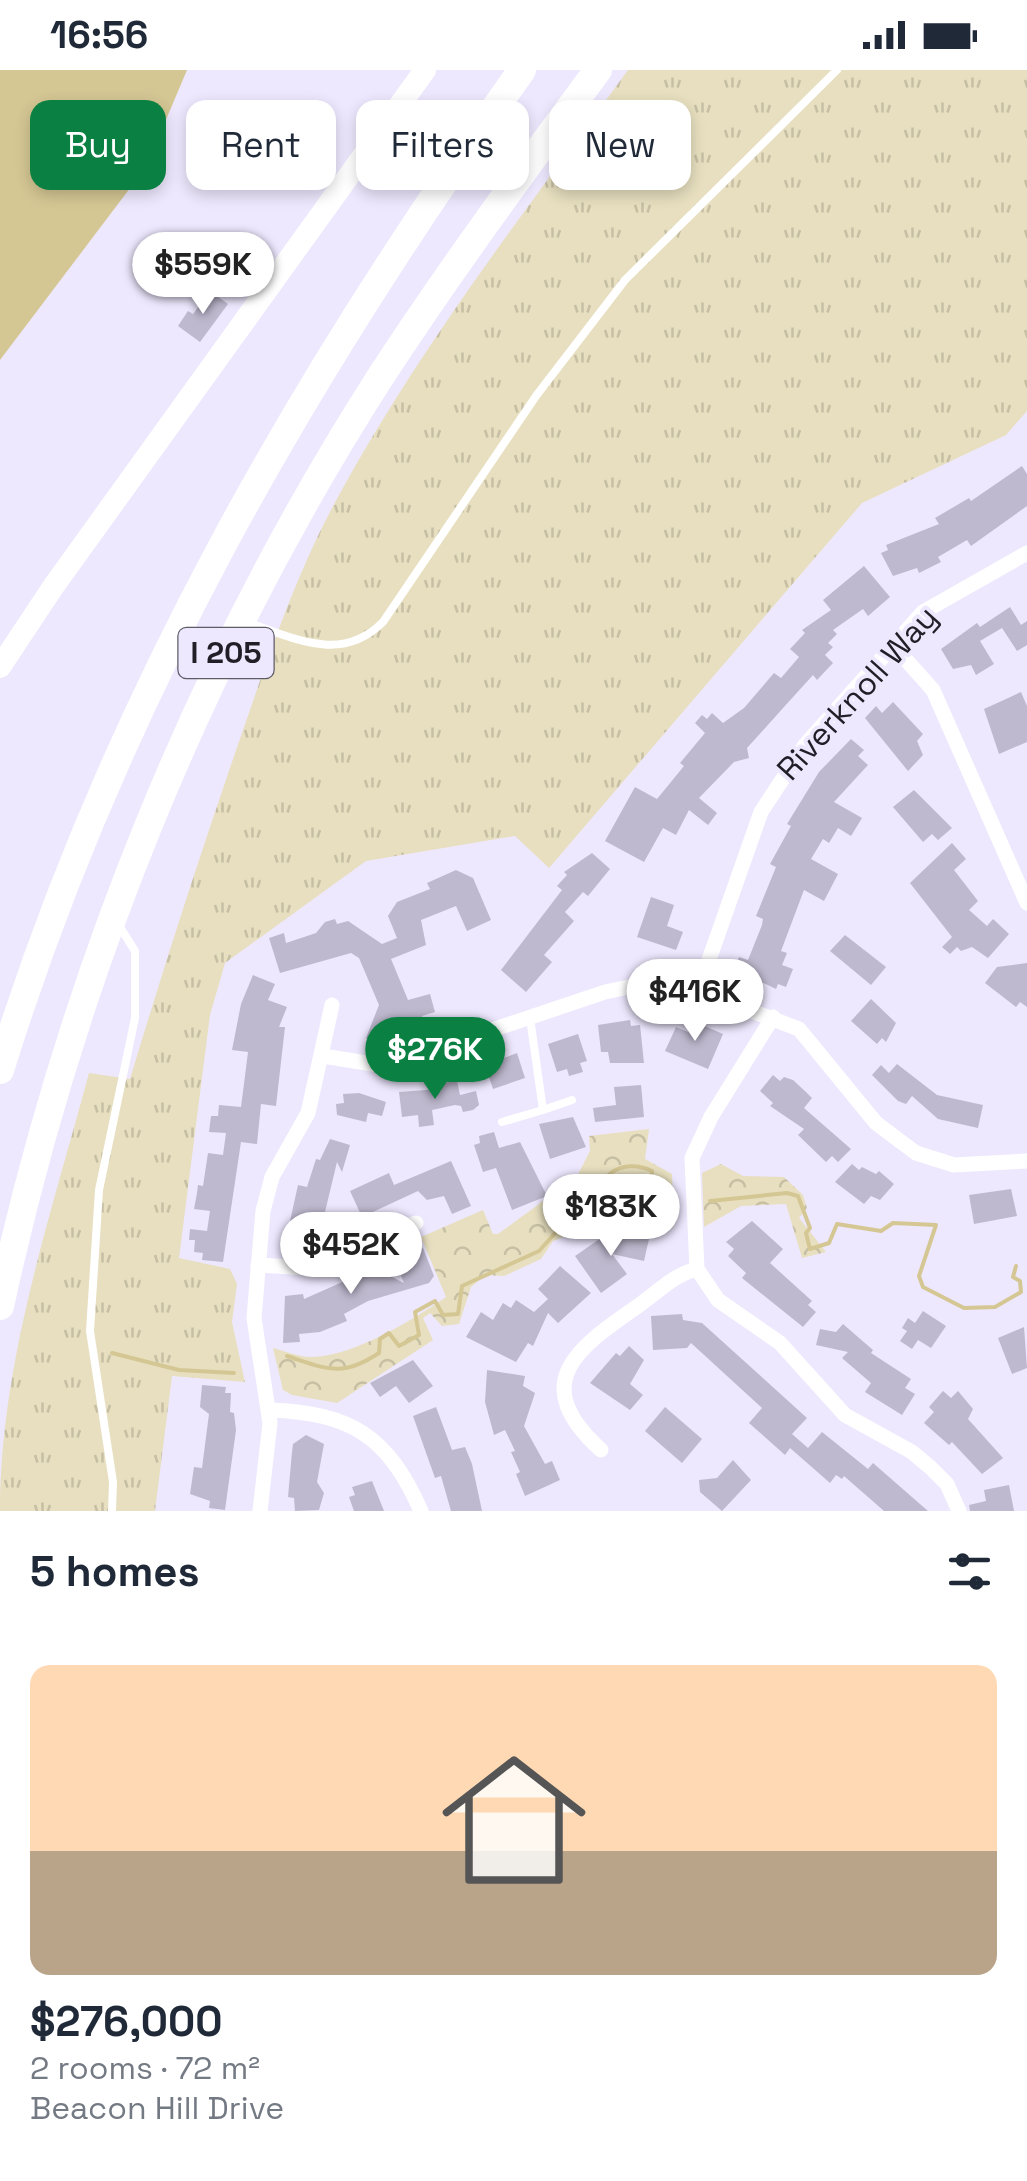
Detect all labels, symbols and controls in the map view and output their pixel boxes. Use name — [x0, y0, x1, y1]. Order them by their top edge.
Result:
text: 16:56 — [50, 11, 148, 59]
chip: Buy — [30, 100, 166, 190]
chip: Rent — [186, 100, 336, 190]
chip: Filters — [356, 100, 529, 190]
chip: New — [549, 100, 691, 190]
pin: $559K — [133, 232, 273, 317]
text: $559K — [154, 244, 252, 284]
street label: Riverknoll Way — [768, 597, 946, 789]
road number: I 205 — [178, 628, 274, 678]
pin: $416K — [625, 959, 765, 1044]
text: $416K — [649, 971, 741, 1011]
pin: $276K — [365, 1017, 505, 1102]
text: $276K — [387, 1029, 483, 1069]
pin: $183K — [541, 1174, 681, 1259]
text: $183K — [565, 1186, 657, 1226]
pin: $452K — [281, 1212, 421, 1297]
text: $452K — [302, 1224, 400, 1264]
icon: filters — [942, 1544, 997, 1599]
text: 5 homes — [30, 1545, 200, 1598]
icon: home — [424, 1730, 604, 1910]
text: $276,000 — [30, 1995, 222, 2048]
text: 2 rooms · 72 m² — [30, 2048, 260, 2088]
text: Beacon Hill Drive — [30, 2088, 284, 2128]

